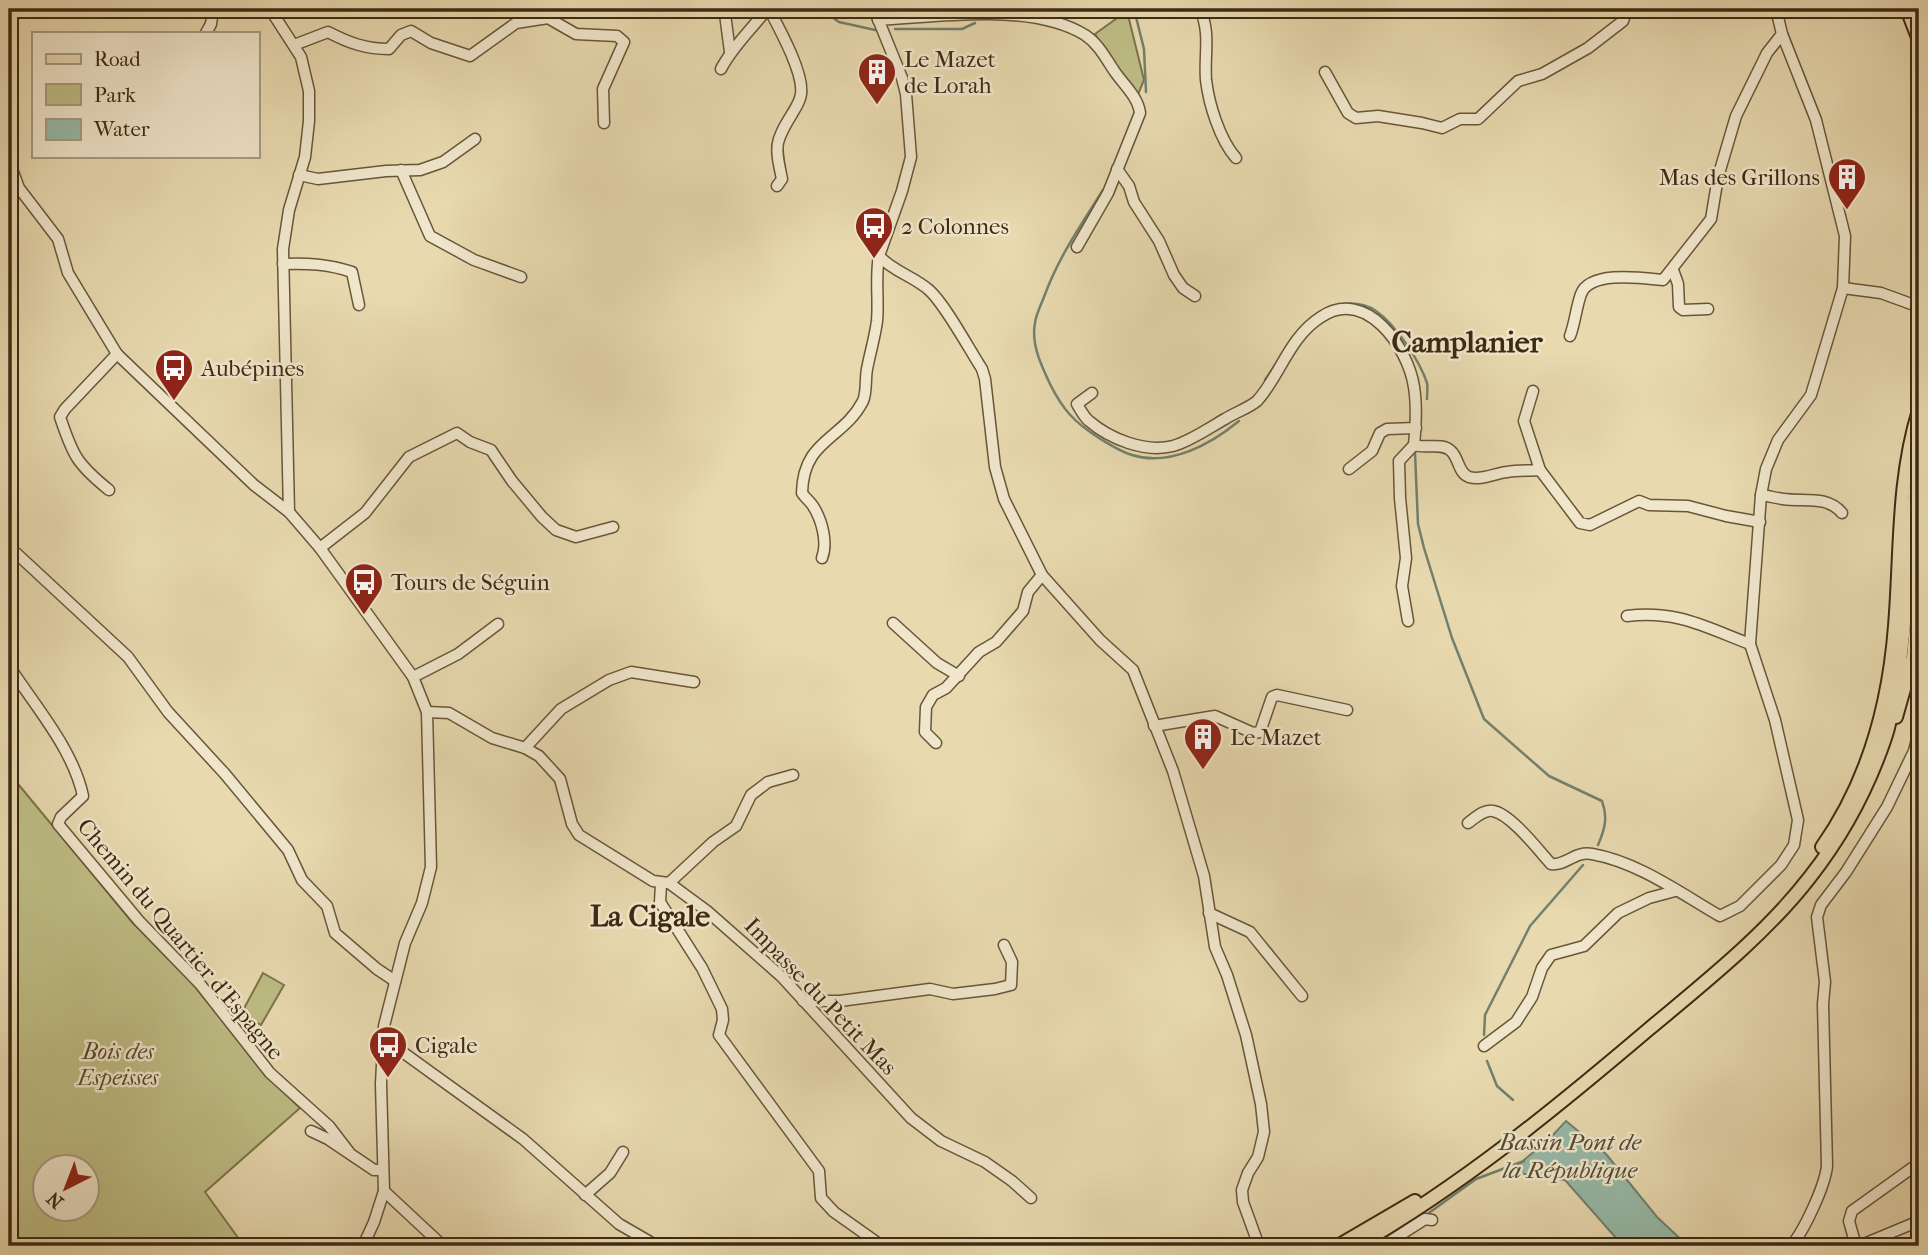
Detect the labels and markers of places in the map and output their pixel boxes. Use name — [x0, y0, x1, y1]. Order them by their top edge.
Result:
place label: Le Mazet de Lorah — [904, 46, 996, 99]
building icon: Le Mazet de Lorah — [856, 51, 898, 106]
building icon: Mas des Grillons — [1826, 156, 1868, 211]
place label: Mas des Grillons — [1659, 164, 1820, 191]
bus stop icon: 2 Colonnes — [853, 205, 895, 260]
place label: 2 Colonnes — [901, 213, 1009, 240]
bus stop icon: Aubépines — [153, 347, 195, 402]
place label: Aubépines — [200, 355, 304, 382]
bus stop icon: Tours de Séguin — [343, 561, 385, 616]
place label: Tours de Séguin — [391, 569, 551, 596]
building icon: Le Mazet — [1182, 716, 1224, 771]
place label: Le Mazet — [1230, 724, 1322, 751]
bus stop icon: Cigale — [367, 1024, 409, 1079]
place label: Cigale — [415, 1032, 478, 1059]

